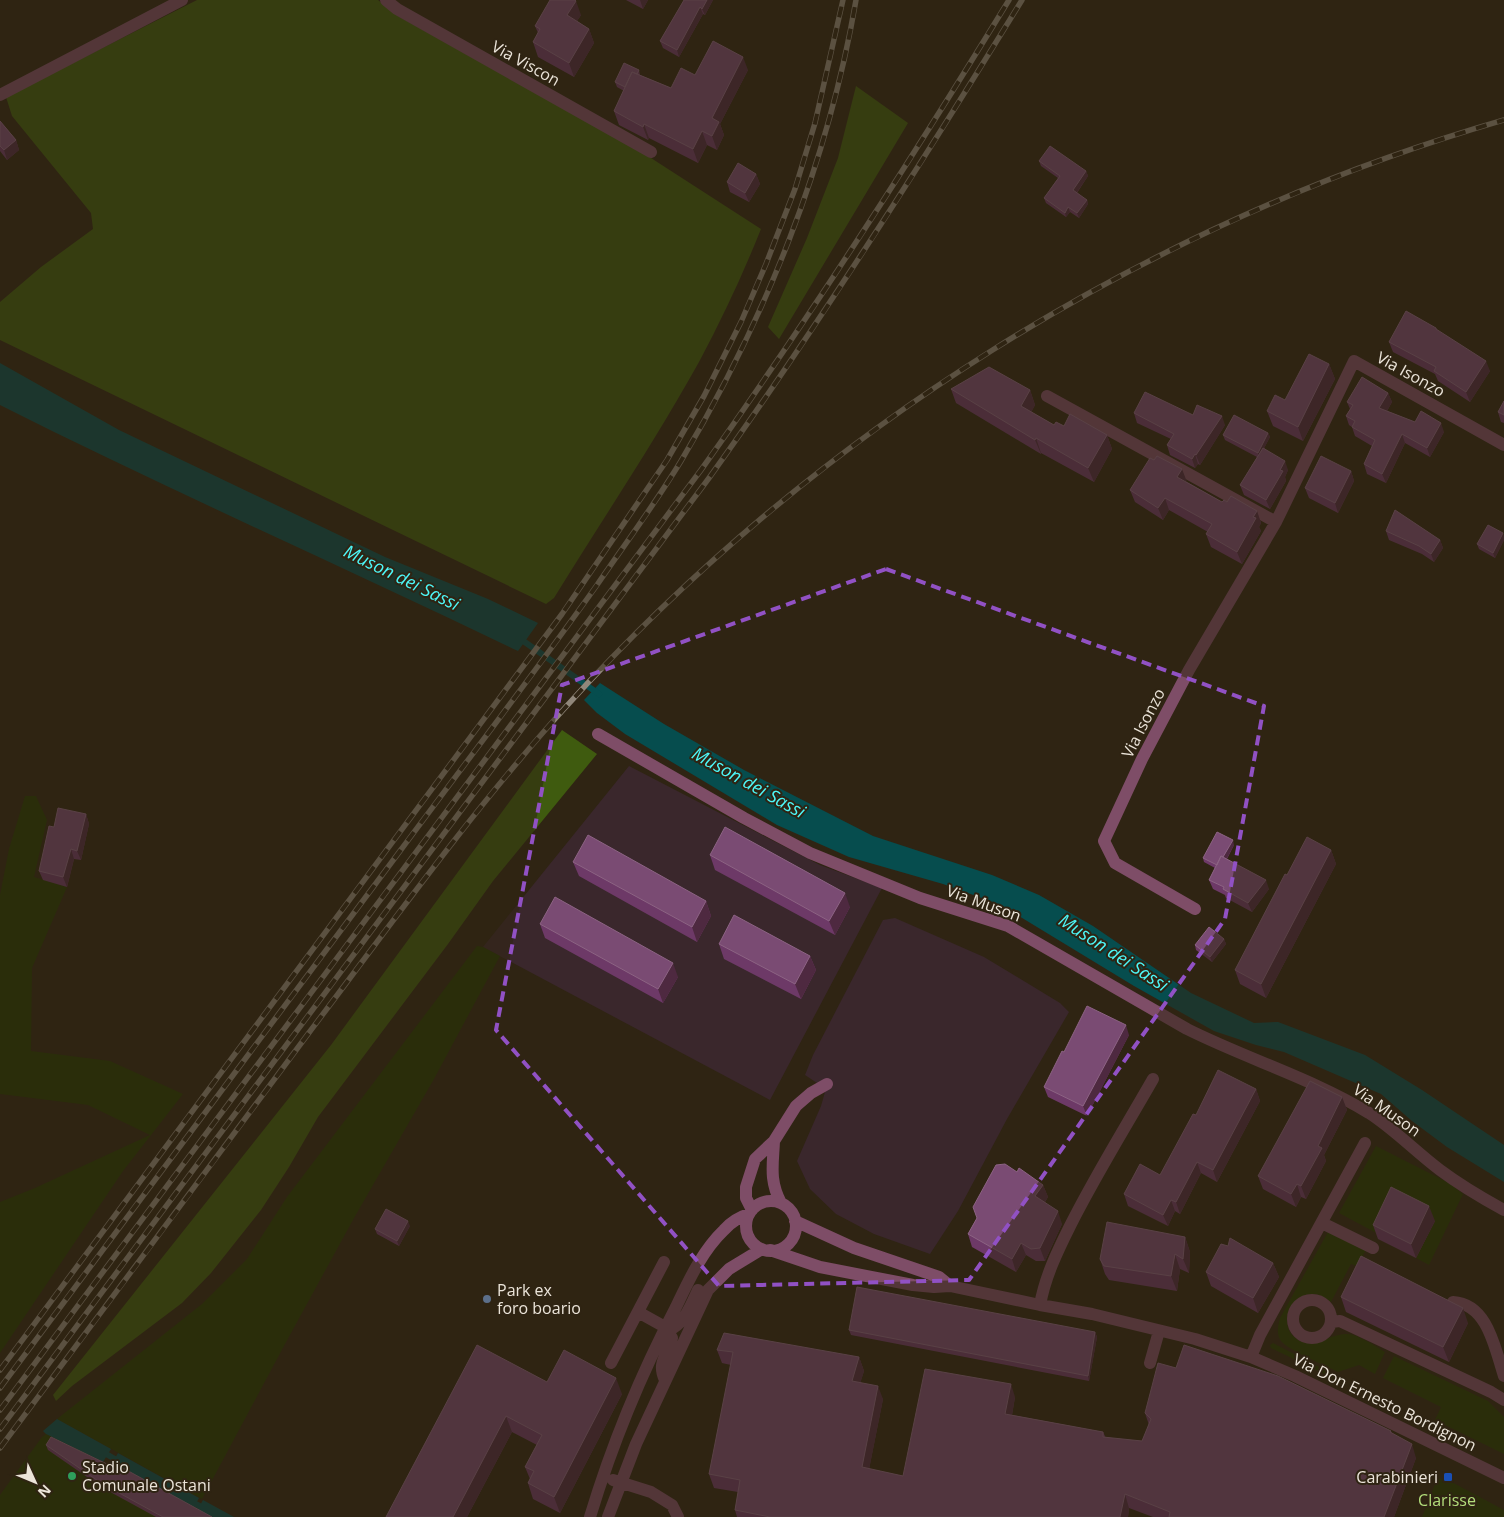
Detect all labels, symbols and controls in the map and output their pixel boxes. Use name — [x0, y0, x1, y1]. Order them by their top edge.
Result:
street label: Via Viscon — [488, 35, 564, 91]
street label: Via Isonzo — [1373, 346, 1449, 402]
water label: Muson dei Sassi — [340, 539, 464, 616]
street label: Via Isonzo — [1116, 684, 1170, 762]
water label: Muson dei Sassi — [688, 741, 810, 823]
street label: Via Muson — [944, 879, 1024, 927]
water label: Muson dei Sassi — [1055, 908, 1174, 997]
street label: Via Muson — [1349, 1079, 1425, 1141]
place label: Park ex foro boario — [497, 1279, 581, 1319]
marker: Park ex foro boario — [481, 1293, 493, 1305]
street label: Via Don Ernesto Bordignon — [1290, 1348, 1480, 1456]
place label: Stadio Comunale Ostani — [82, 1456, 211, 1496]
north arrow — [10, 1457, 60, 1507]
place label: Carabinieri — [1356, 1466, 1438, 1488]
marker: Stadio Comunale Ostani — [66, 1470, 78, 1482]
marker: Carabinieri — [1442, 1471, 1454, 1483]
text: N — [34, 1481, 56, 1502]
park label: Clarisse — [1418, 1489, 1476, 1511]

